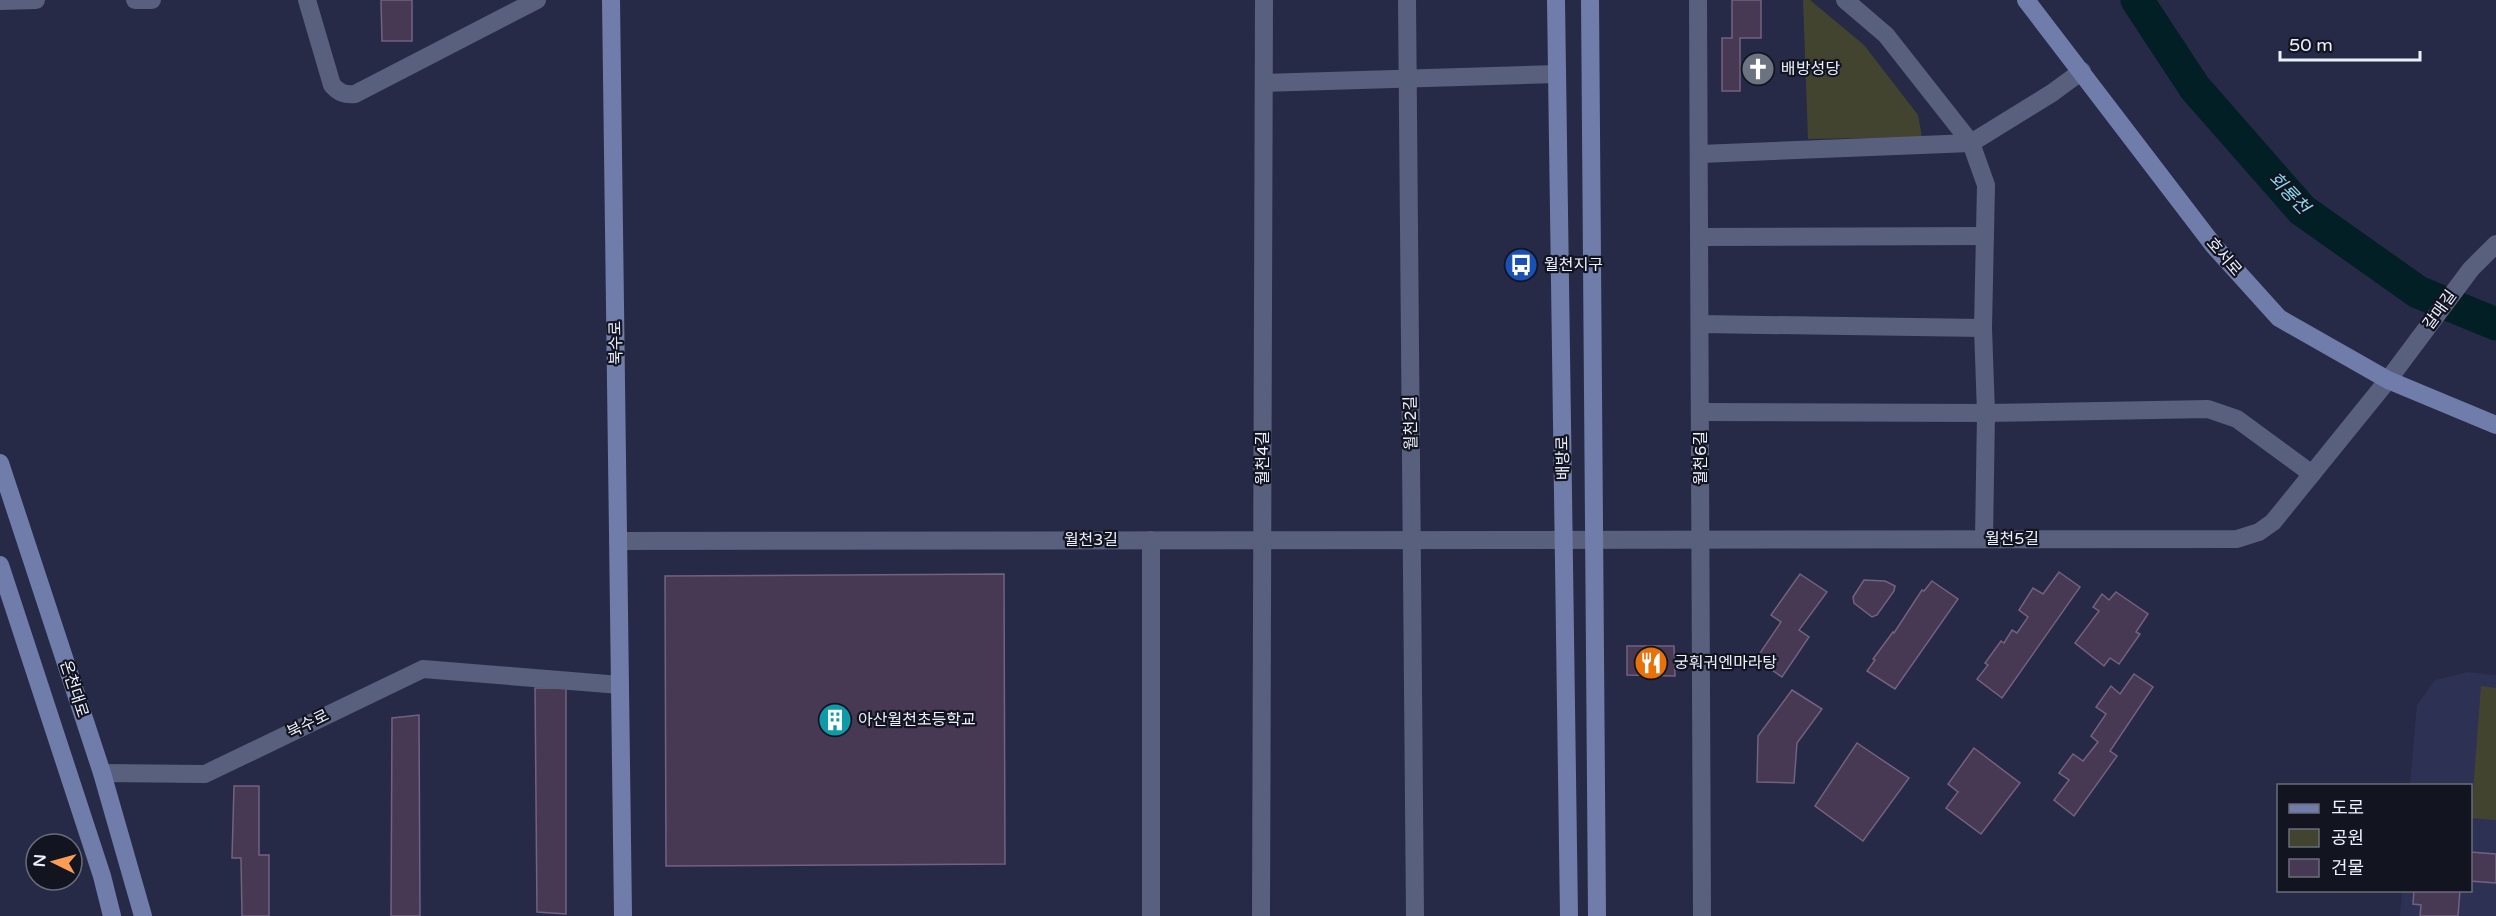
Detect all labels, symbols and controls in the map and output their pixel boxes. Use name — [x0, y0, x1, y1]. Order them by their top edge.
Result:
scale bar — [2280, 24, 2420, 62]
text: 50 m — [2289, 34, 2333, 56]
church icon: 배방성당 — [1740, 51, 1776, 87]
place label: 배방성당 — [1781, 59, 1840, 79]
water label: 회룡천 — [2264, 167, 2316, 220]
street label: 호서로 — [2202, 234, 2246, 280]
bus stop icon: 월천지구 — [1503, 247, 1539, 283]
place label: 월천지구 — [1544, 255, 1603, 275]
street label: 갈매길 — [2419, 286, 2461, 334]
street label: 북수로 — [606, 320, 626, 365]
street label: 월천2길 — [1401, 396, 1421, 450]
street label: 월천4길 — [1253, 431, 1273, 485]
street label: 월천6길 — [1691, 431, 1711, 485]
street label: 배방로 — [1553, 435, 1573, 480]
street label: 월천5길 — [1985, 529, 2039, 549]
street label: 월천3길 — [1064, 530, 1118, 550]
restaurant icon: 궁훠궈엔마라탕 — [1633, 645, 1669, 681]
place label: 궁훠궈엔마라탕 — [1674, 653, 1777, 673]
street label: 온천대로 — [55, 658, 93, 720]
building icon: 아산월천초등학교 — [817, 702, 853, 738]
street label: 북수로 — [284, 705, 332, 743]
place label: 아산월천초등학교 — [858, 710, 976, 730]
legend — [2277, 784, 2472, 892]
text: 도로 — [2331, 797, 2364, 819]
text: 공원 — [2331, 827, 2364, 849]
north arrow — [24, 832, 84, 892]
text: N — [30, 854, 51, 868]
text: 건물 — [2331, 857, 2364, 879]

